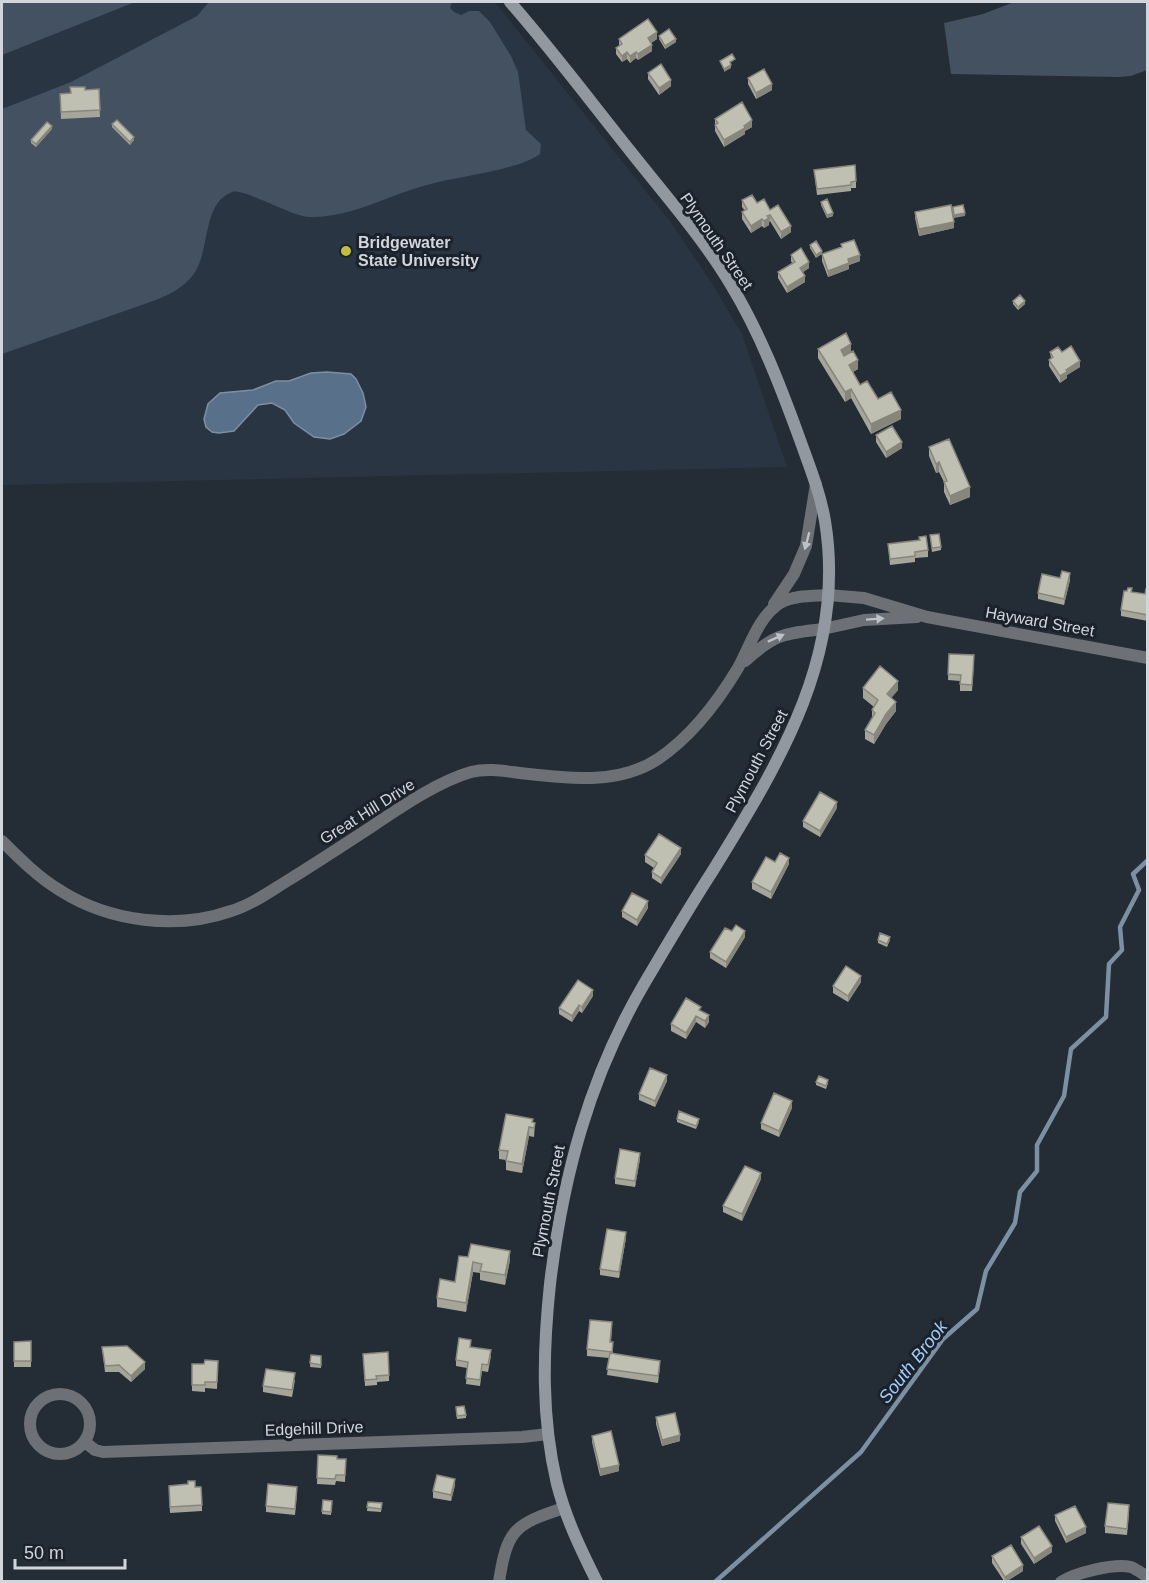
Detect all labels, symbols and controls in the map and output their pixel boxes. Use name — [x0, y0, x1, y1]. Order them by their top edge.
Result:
street label: Plymouth Street — [677, 190, 757, 293]
place label: Bridgewater State University — [358, 234, 479, 269]
marker: Bridgewater State University — [339, 244, 353, 258]
one-way arrow — [802, 531, 812, 550]
street label: Hayward Street — [984, 604, 1096, 640]
one-way arrow — [865, 614, 884, 624]
one-way arrow — [767, 633, 785, 643]
street label: Plymouth Street — [722, 707, 791, 815]
street label: Great Hill Drive — [317, 775, 418, 847]
street label: Plymouth Street — [529, 1143, 568, 1259]
water label: South Brook — [875, 1316, 952, 1407]
street label: Edgehill Drive — [264, 1418, 364, 1439]
scale bar — [15, 1532, 124, 1570]
text: 50 m — [24, 1543, 64, 1563]

